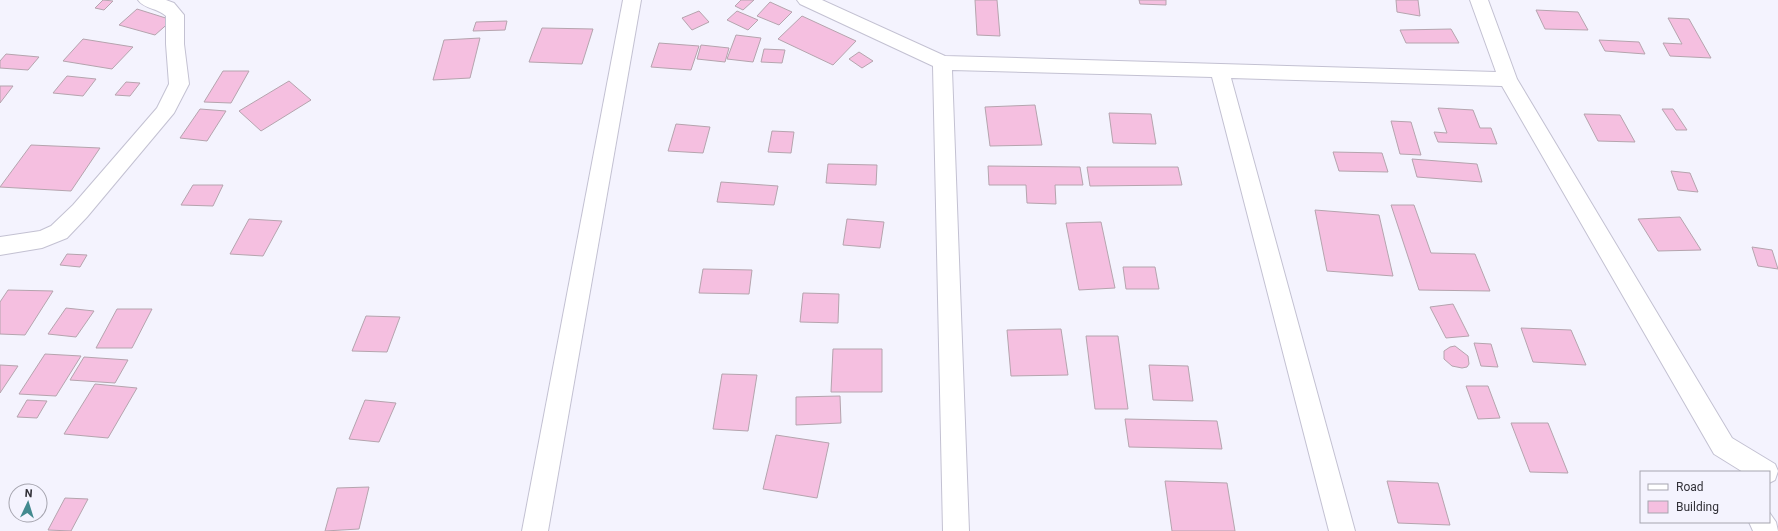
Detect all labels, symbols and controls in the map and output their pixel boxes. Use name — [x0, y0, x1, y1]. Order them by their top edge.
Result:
legend — [1640, 471, 1770, 523]
text: Road — [1676, 480, 1704, 494]
north arrow — [8, 483, 48, 523]
text: N — [24, 487, 33, 500]
text: Building — [1676, 500, 1719, 514]

